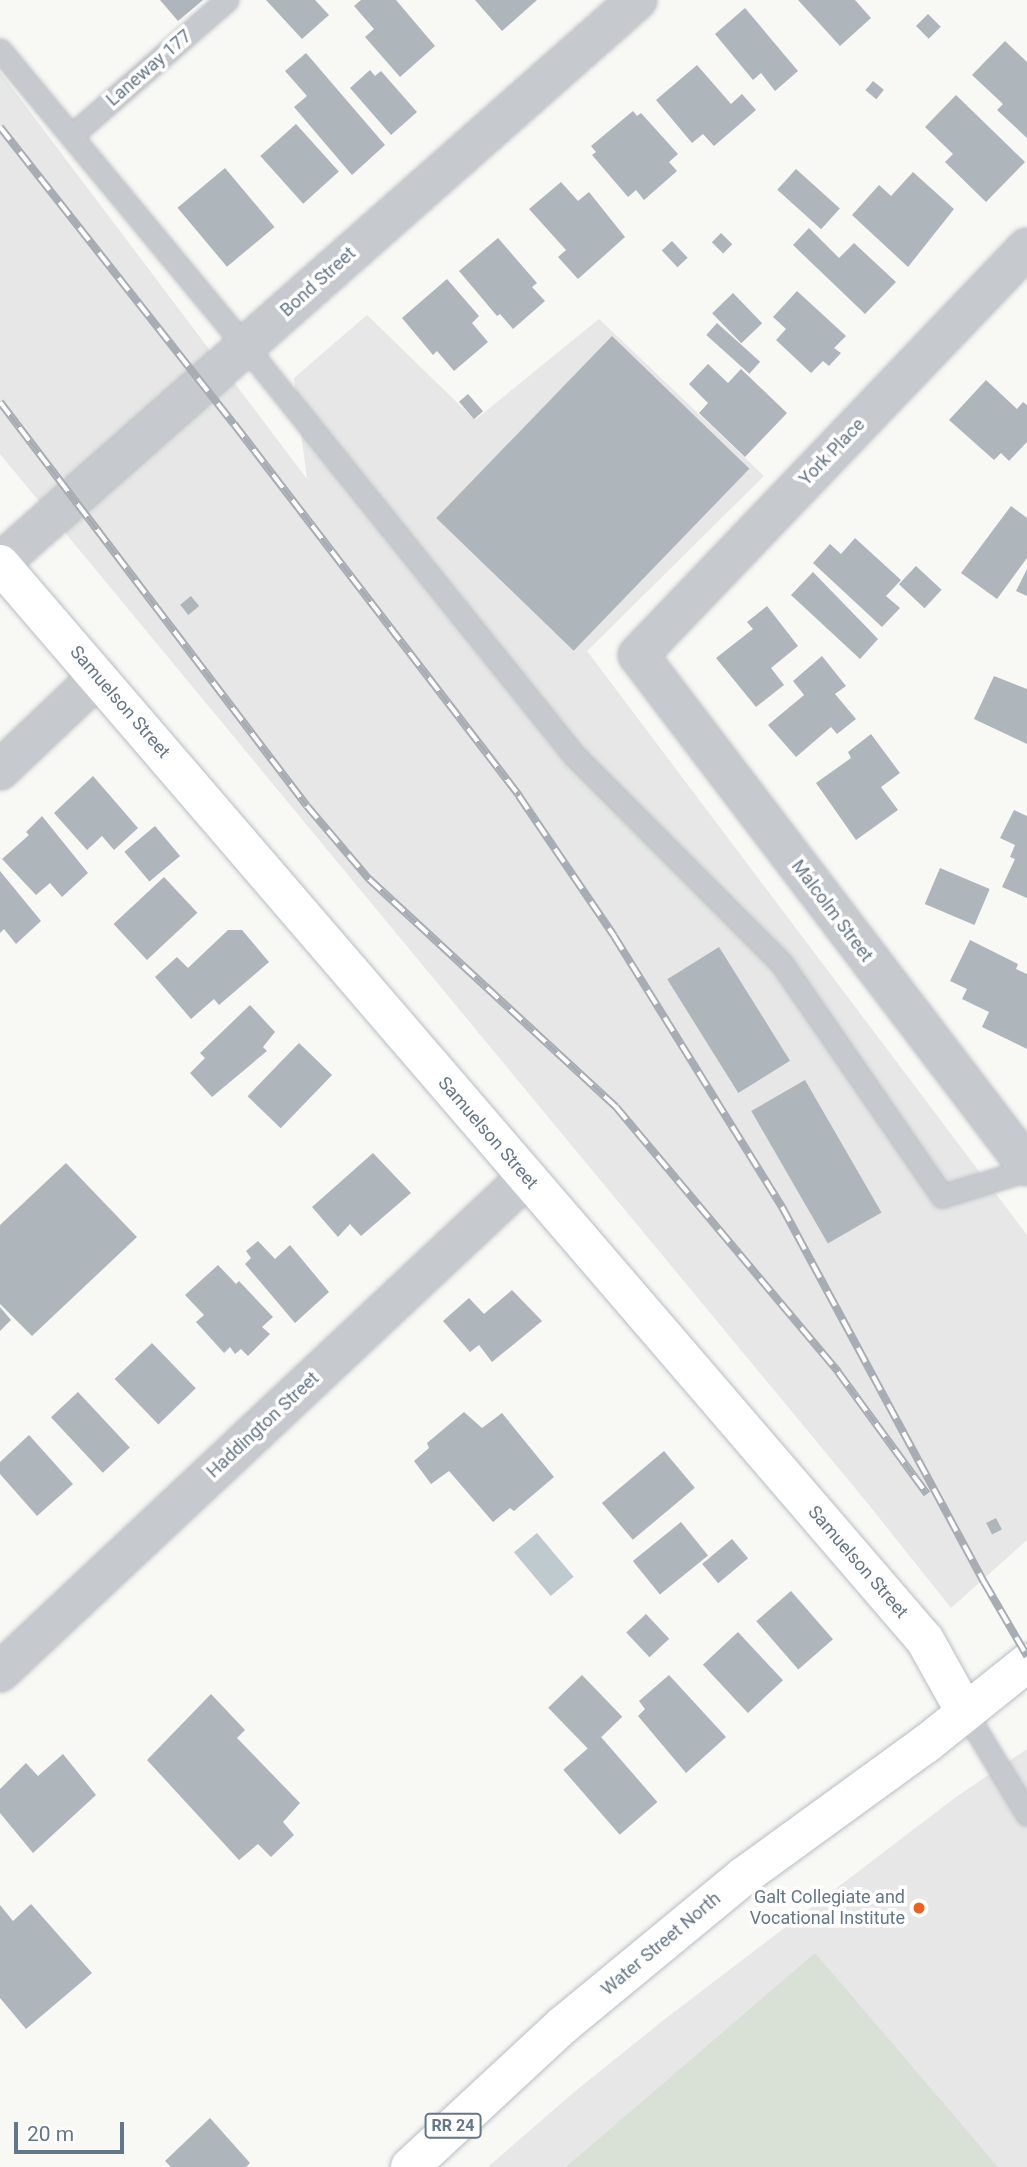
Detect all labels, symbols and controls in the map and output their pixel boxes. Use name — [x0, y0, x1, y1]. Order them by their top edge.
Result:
street label: Laneway 177 — [102, 25, 196, 111]
street label: Bond Street — [276, 243, 360, 321]
street label: York Place — [795, 414, 869, 490]
street label: Samuelson Street — [65, 641, 175, 763]
street label: Malcolm Street — [787, 856, 877, 966]
street label: Samuelson Street — [433, 1072, 543, 1194]
street label: Haddington Street — [203, 1368, 323, 1482]
street label: Samuelson Street — [803, 1501, 913, 1623]
place label: Galt Collegiate and Vocational Institute — [750, 1887, 905, 1930]
street label: Water Street North — [597, 1888, 725, 2000]
marker: Galt Collegiate and Vocational Institute — [911, 1900, 927, 1916]
scale bar — [18, 2108, 128, 2152]
road number: RR 24 — [423, 2114, 483, 2138]
text: 20 m — [27, 2122, 74, 2146]

